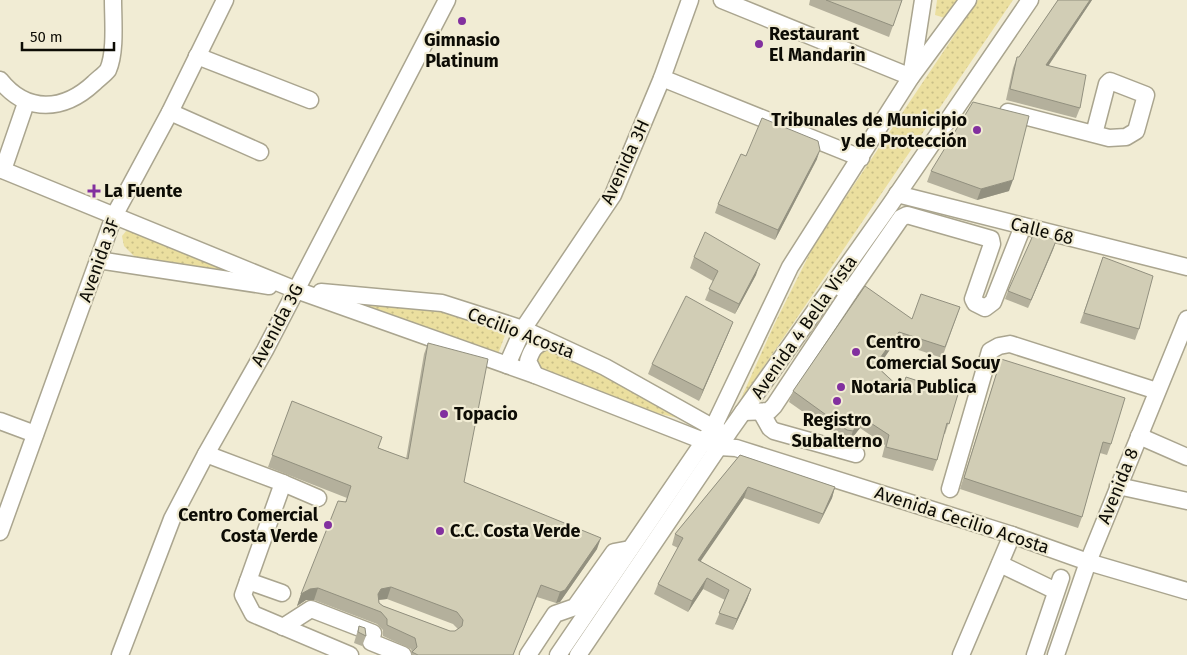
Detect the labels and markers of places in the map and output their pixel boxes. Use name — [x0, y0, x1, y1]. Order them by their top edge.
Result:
marker: Gimnasio Platinum — [456, 15, 468, 27]
place label: Restaurant El Mandarin — [769, 23, 866, 66]
place label: Gimnasio Platinum — [424, 29, 500, 72]
marker: Restaurant El Mandarin — [753, 38, 765, 50]
place label: Tribunales de Municipio y de Protección — [771, 109, 967, 152]
marker: Tribunales de Municipio y de Protección — [971, 124, 983, 136]
place label: La Fuente — [104, 180, 183, 202]
marker: La Fuente — [88, 185, 100, 197]
place label: Centro Comercial Socuy — [866, 331, 1001, 374]
marker: Centro Comercial Socuy — [850, 346, 862, 358]
place label: Notaria Publica — [851, 376, 977, 398]
marker: Notaria Publica — [835, 381, 847, 393]
marker: Registro Subalterno — [831, 395, 843, 407]
place label: Topacio — [454, 403, 518, 425]
marker: Topacio — [438, 408, 450, 420]
place label: Registro Subalterno — [792, 409, 882, 452]
place label: Centro Comercial Costa Verde — [178, 504, 319, 547]
marker: Centro Comercial Costa Verde — [322, 519, 334, 531]
place label: C.C. Costa Verde — [450, 520, 581, 542]
marker: C.C. Costa Verde — [434, 525, 446, 537]

